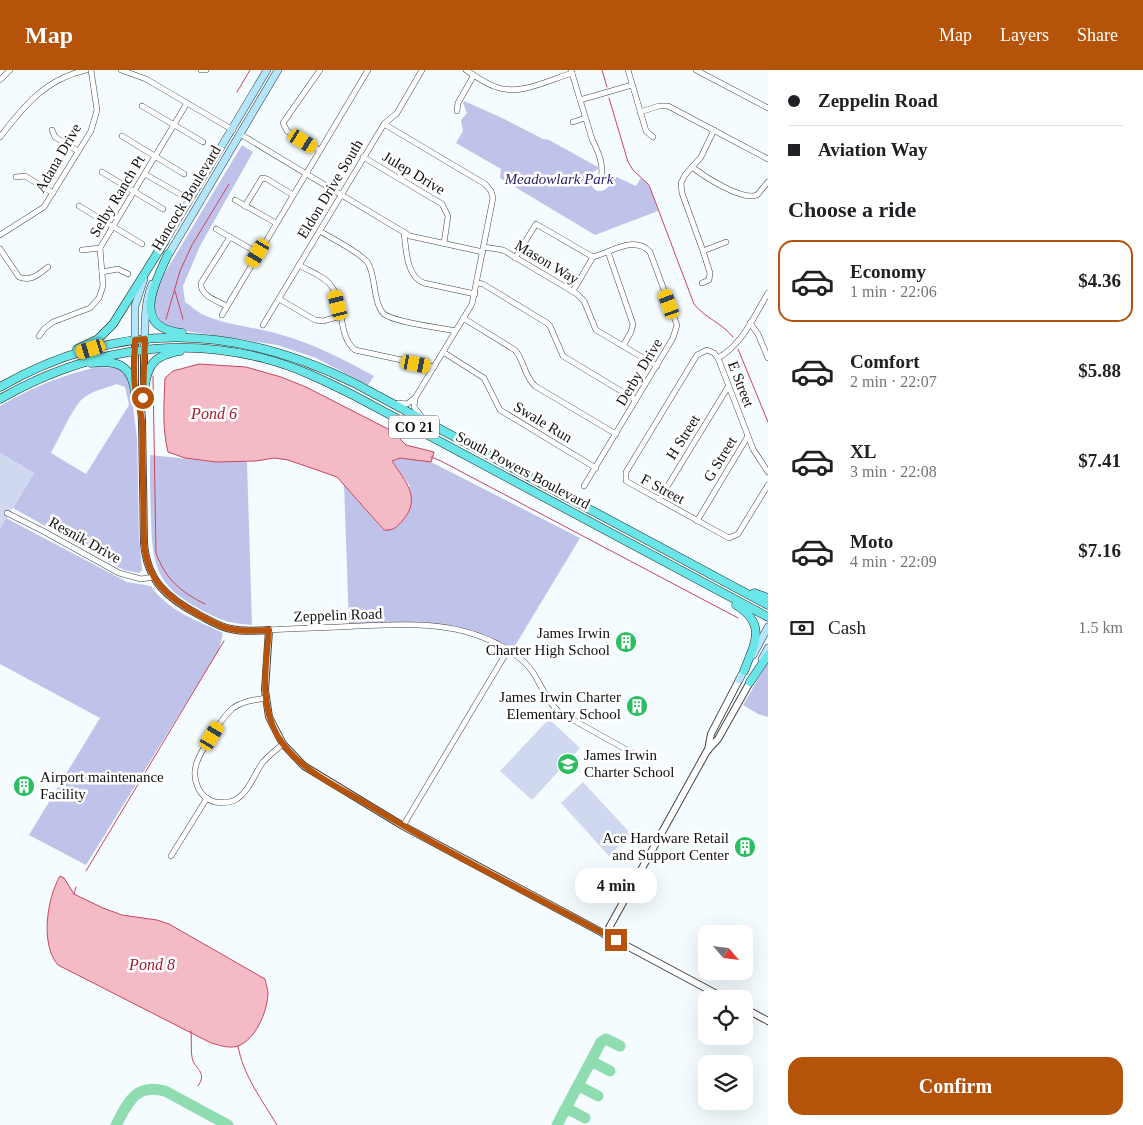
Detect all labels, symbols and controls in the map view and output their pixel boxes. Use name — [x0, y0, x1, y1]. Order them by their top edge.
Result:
text: Map — [25, 22, 73, 48]
text: Map — [939, 25, 972, 45]
text: Layers — [1000, 25, 1049, 45]
text: Share — [1077, 25, 1118, 45]
text: Zeppelin Road — [818, 90, 938, 111]
street label: Adana Drive — [32, 120, 84, 195]
car — [286, 127, 319, 155]
street label: Eldon Drive South — [294, 136, 366, 241]
text: Aviation Way — [818, 139, 928, 160]
street label: Hancock Boulevard — [148, 142, 224, 253]
street label: Julep Drive — [380, 148, 448, 198]
street label: Selby Ranch Pt — [86, 152, 148, 240]
park label: Meadowlark Park — [504, 171, 614, 187]
text: Choose a ride — [788, 197, 916, 222]
car — [243, 236, 272, 270]
street label: Mason Way — [512, 237, 582, 288]
icon: car — [790, 259, 835, 304]
text: Economy — [850, 261, 926, 282]
text: $4.36 — [1078, 270, 1121, 291]
text: 1 min · 22:06 — [850, 283, 937, 300]
car — [656, 287, 681, 321]
car — [327, 289, 348, 321]
street label: Derby Drive — [613, 335, 665, 408]
car — [74, 337, 107, 361]
icon: car — [790, 349, 835, 394]
text: Comfort — [850, 351, 920, 372]
car — [399, 354, 432, 374]
street label: E Street — [725, 359, 757, 410]
text: $5.88 — [1078, 360, 1121, 381]
text: 2 min · 22:07 — [850, 373, 937, 390]
route start — [132, 387, 154, 409]
street label: Swale Run — [511, 398, 576, 446]
water label: Pond 6 — [190, 405, 237, 422]
street label: H Street — [663, 411, 703, 462]
road number: CO 21 — [389, 416, 439, 438]
street label: South Powers Boulevard — [453, 428, 593, 512]
street label: G Street — [700, 433, 740, 484]
icon: car — [790, 439, 835, 484]
text: XL — [850, 441, 876, 462]
text: $7.41 — [1078, 450, 1121, 471]
text: 3 min · 22:08 — [850, 463, 937, 480]
street label: F Street — [638, 471, 688, 508]
street label: Resnik Drive — [46, 514, 124, 566]
icon: car — [790, 529, 835, 574]
text: Moto — [850, 531, 893, 552]
text: $7.16 — [1078, 540, 1121, 561]
text: 4 min · 22:09 — [850, 553, 937, 570]
street label: Zeppelin Road — [293, 605, 383, 625]
icon: cash — [788, 614, 816, 642]
text: Cash — [828, 617, 866, 638]
text: 1.5 km — [1079, 619, 1123, 636]
place label: James Irwin Charter High School — [486, 625, 610, 658]
building icon: James Irwin Charter High School — [614, 630, 638, 654]
place label: James Irwin Charter Elementary School — [499, 689, 621, 722]
building icon: James Irwin Charter Elementary School — [625, 694, 649, 718]
car — [197, 719, 226, 753]
place label: James Irwin Charter School — [584, 747, 674, 780]
school or university icon: James Irwin Charter School — [556, 752, 580, 776]
place label: Airport maintenance Facility — [40, 769, 164, 802]
building icon: Airport maintenance Facility — [12, 774, 36, 798]
place label: Ace Hardware Retail and Support Center — [602, 830, 729, 863]
building icon: Ace Hardware Retail and Support Center — [733, 835, 757, 859]
callout: 4 min — [575, 868, 657, 902]
text: 4 min — [597, 877, 635, 894]
north arrow — [698, 925, 752, 980]
map controls — [698, 925, 753, 1110]
route end — [605, 929, 627, 951]
water label: Pond 8 — [128, 956, 175, 973]
button: locate — [698, 990, 753, 1045]
button: layers — [698, 1055, 753, 1110]
button: Confirm — [788, 1057, 1123, 1115]

